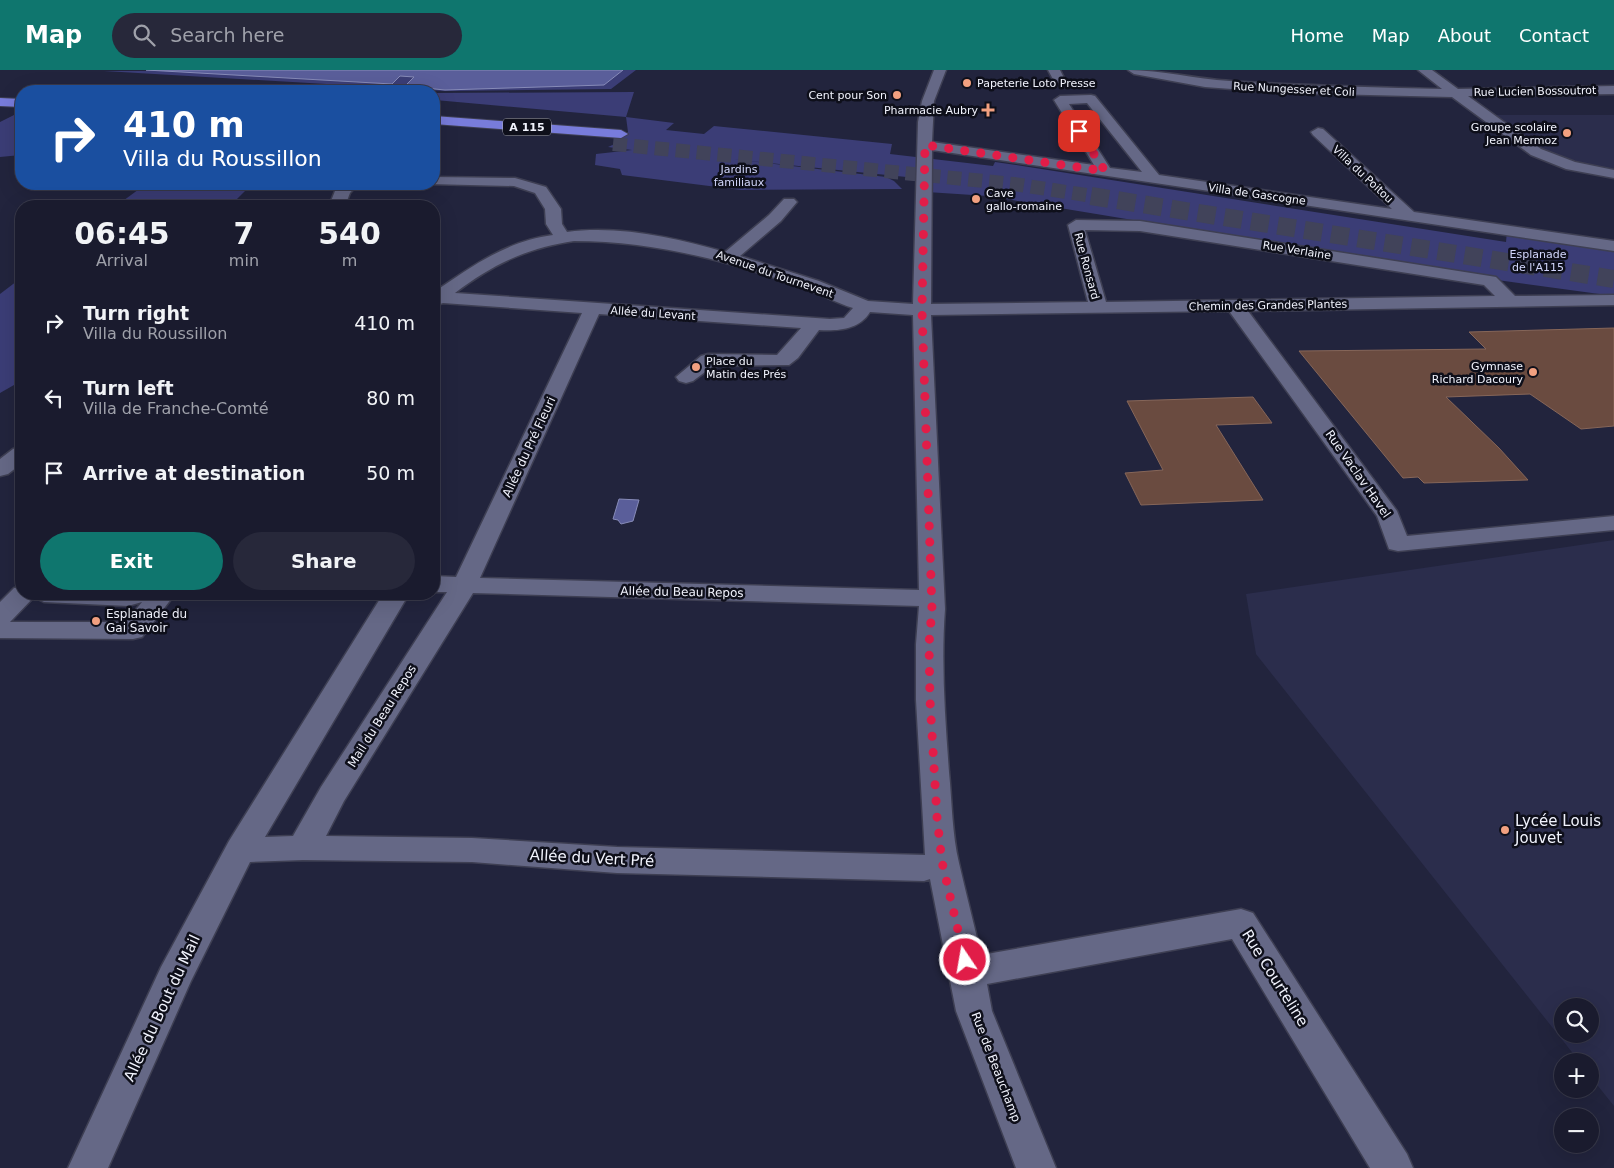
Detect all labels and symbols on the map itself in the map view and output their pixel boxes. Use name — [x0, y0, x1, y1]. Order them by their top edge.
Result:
marker: Papeterie Loto Presse — [961, 77, 973, 89]
place label: Papeterie Loto Presse — [977, 77, 1096, 90]
street label: Rue Nungesser et Coli — [1233, 80, 1355, 99]
street label: Rue Lucien Bossoutrot — [1474, 84, 1597, 99]
place label: Cent pour Son — [808, 89, 887, 102]
marker: Cent pour Son — [891, 89, 903, 101]
place label: Pharmacie Aubry — [884, 104, 978, 117]
marker: Pharmacie Aubry — [982, 104, 994, 116]
pin — [1058, 110, 1100, 152]
road number: A 115 — [503, 118, 551, 136]
place label: Groupe scolaire Jean Mermoz — [1471, 121, 1557, 147]
marker: Groupe scolaire Jean Mermoz — [1561, 127, 1573, 139]
street label: Villa du Poitou — [1330, 143, 1396, 206]
park label: Jardins familiaux — [714, 163, 765, 189]
street label: Villa de Gascogne — [1207, 181, 1307, 208]
place label: Cave gallo-romaine — [986, 187, 1062, 213]
marker: Cave gallo-romaine — [970, 193, 982, 205]
street label: Rue Ronsard — [1071, 231, 1102, 301]
street label: Rue Verlaine — [1262, 239, 1332, 262]
street label: Avenue du Tournevent — [715, 248, 836, 301]
park label: Esplanade de l'A115 — [1510, 248, 1567, 274]
street label: Chemin des Grandes Plantes — [1189, 298, 1348, 313]
street label: Allée du Levant — [610, 304, 697, 323]
place label: Place du Matin des Prés — [706, 355, 787, 381]
place label: Gymnase Richard Dacoury — [1432, 360, 1523, 386]
marker: Place du Matin des Prés — [690, 361, 702, 373]
marker: Gymnase Richard Dacoury — [1527, 366, 1539, 378]
street label: Allée du Pré Fleuri — [500, 395, 558, 499]
street label: Rue Vaclav Havel — [1323, 428, 1393, 520]
street label: Allée du Beau Repos — [620, 584, 744, 600]
place label: Esplanade du Gai Savoir — [106, 607, 187, 635]
marker: Esplanade du Gai Savoir — [90, 615, 102, 627]
street label: Mail du Beau Repos — [345, 662, 419, 770]
place label: Lycée Louis Jouvet — [1514, 812, 1601, 847]
marker: Lycée Louis Jouvet — [1499, 824, 1511, 836]
street label: Allée du Vert Pré — [529, 846, 655, 870]
street label: Rue Courteline — [1238, 926, 1312, 1030]
street label: Allée du Bout du Mail — [120, 932, 204, 1084]
position arrow — [938, 933, 990, 985]
street label: Rue de Beauchamp — [969, 1010, 1023, 1124]

